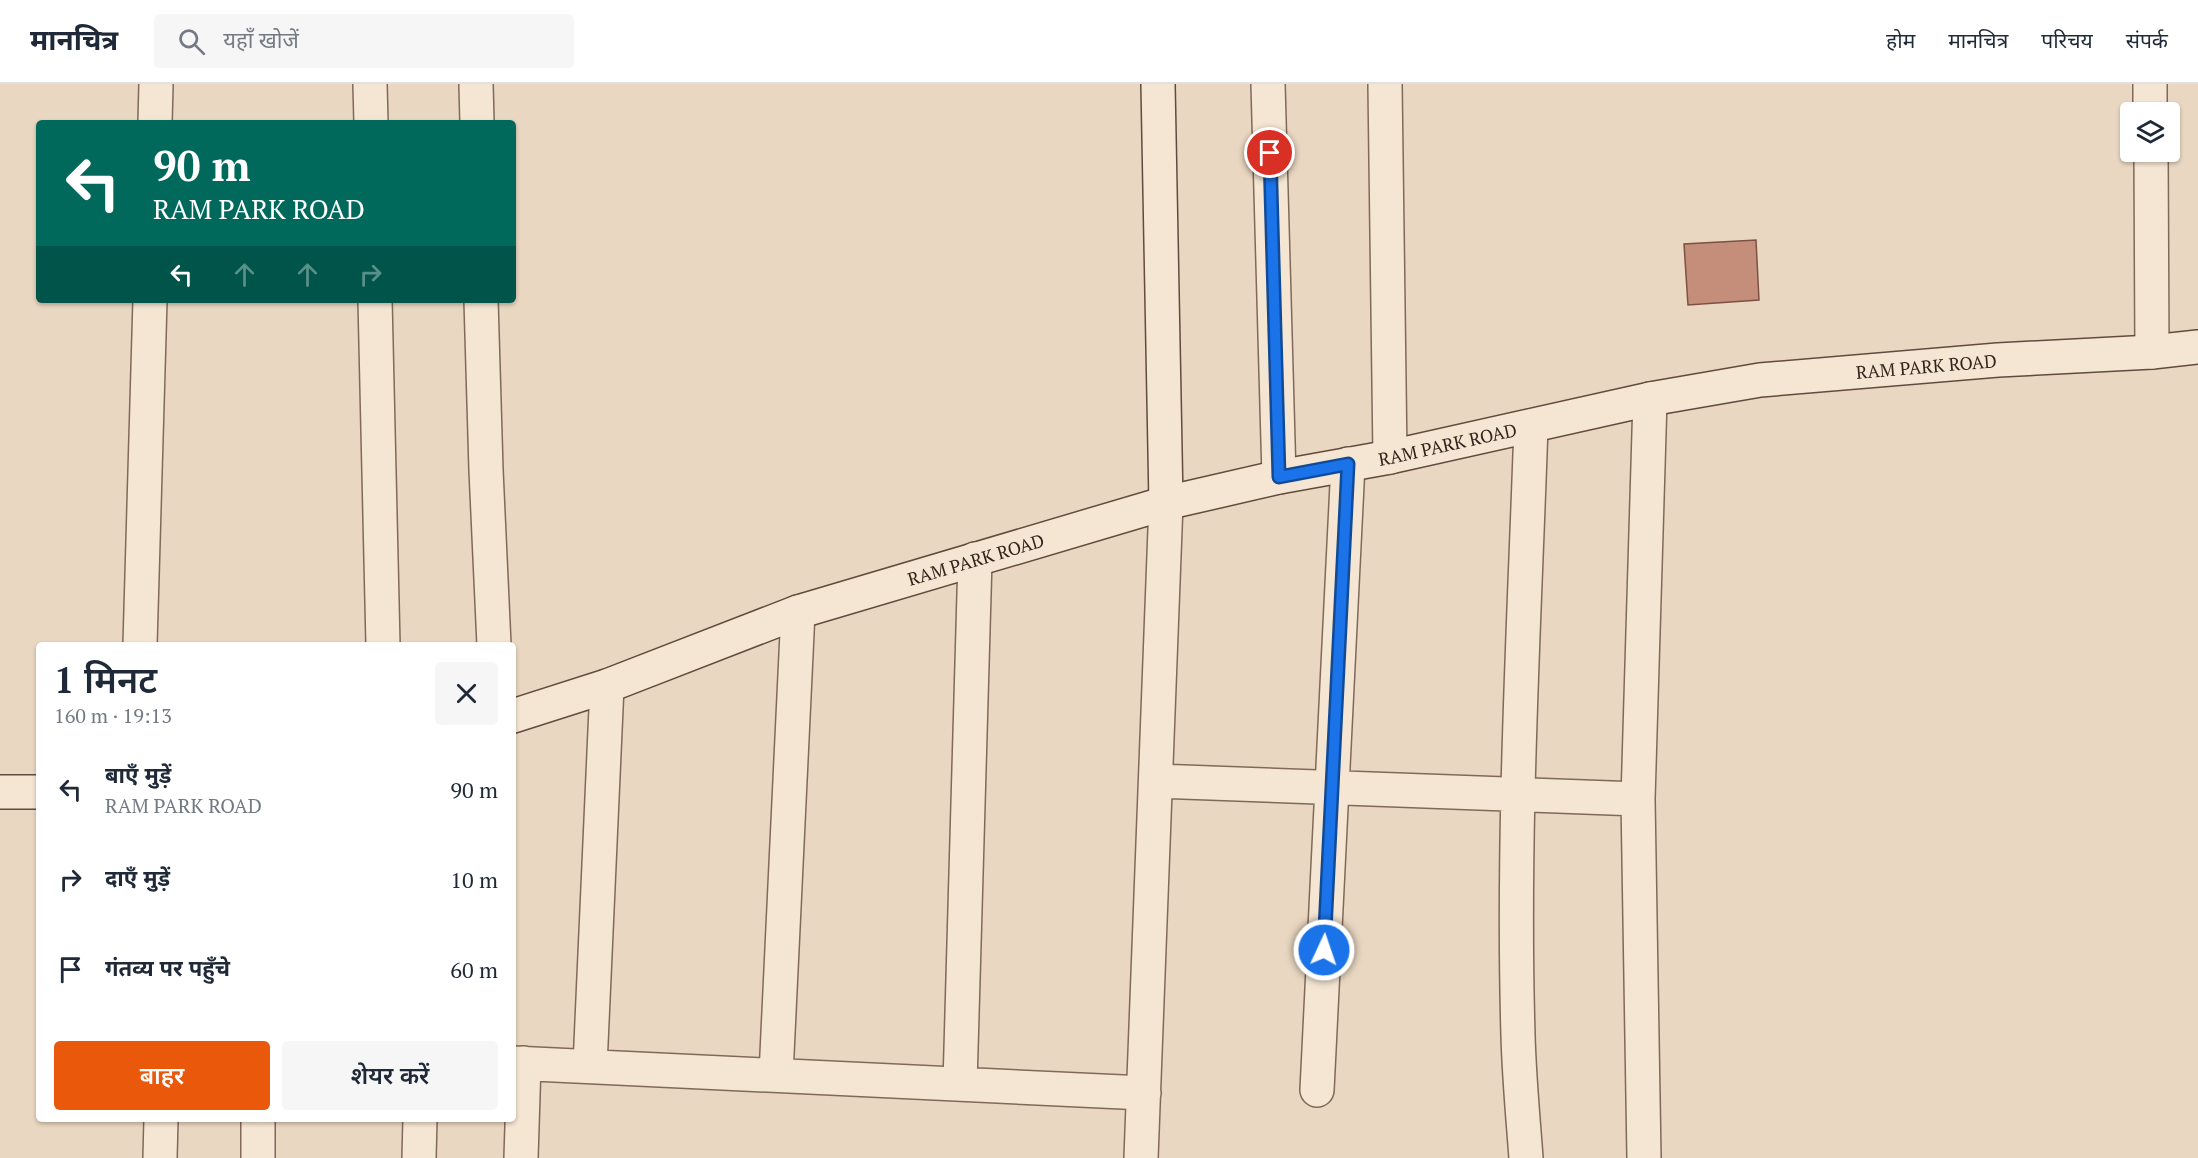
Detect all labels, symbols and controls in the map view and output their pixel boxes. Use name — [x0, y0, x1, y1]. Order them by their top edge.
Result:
search box — [154, 14, 574, 68]
text: मानचित्र — [30, 21, 118, 58]
icon: search — [175, 25, 208, 58]
text: यहाँ खोजें — [223, 25, 299, 54]
text: होम — [1886, 26, 1915, 54]
text: मानचित्र — [1948, 26, 2008, 54]
text: परिचय — [2041, 26, 2093, 54]
text: संपर्क — [2126, 26, 2168, 54]
map controls — [2120, 102, 2180, 162]
button: layers — [2120, 102, 2180, 162]
pin — [1244, 127, 1295, 178]
icon: arrive — [1253, 136, 1286, 169]
text: 90 m — [153, 137, 251, 193]
icon: left — [54, 144, 132, 222]
text: RAM PARK ROAD — [153, 191, 365, 227]
icon: left — [165, 258, 198, 291]
icon: ahead — [228, 258, 261, 291]
icon: ahead — [291, 258, 324, 291]
icon: right — [354, 258, 387, 291]
street label: RAM PARK ROAD — [1855, 348, 1998, 384]
street label: RAM PARK ROAD — [1376, 417, 1519, 471]
street label: RAM PARK ROAD — [905, 528, 1047, 591]
text: 1 मिनट — [54, 656, 157, 703]
button: close — [435, 662, 498, 725]
text: 160 m · 19:13 — [54, 702, 172, 729]
text: बाएँ मुड़ें — [105, 760, 171, 789]
icon: left — [54, 773, 87, 806]
text: 90 m — [450, 775, 498, 804]
text: RAM PARK ROAD — [105, 792, 262, 819]
icon: right — [54, 863, 87, 896]
text: दाएँ मुड़ें — [105, 863, 170, 892]
text: 10 m — [450, 865, 498, 894]
position arrow — [1292, 918, 1356, 982]
icon: arrive — [54, 953, 87, 986]
text: गंतव्य पर पहुँचे — [105, 953, 230, 982]
text: 60 m — [450, 955, 498, 984]
button: बाहर — [54, 1041, 270, 1110]
button: शेयर करें — [282, 1041, 498, 1110]

